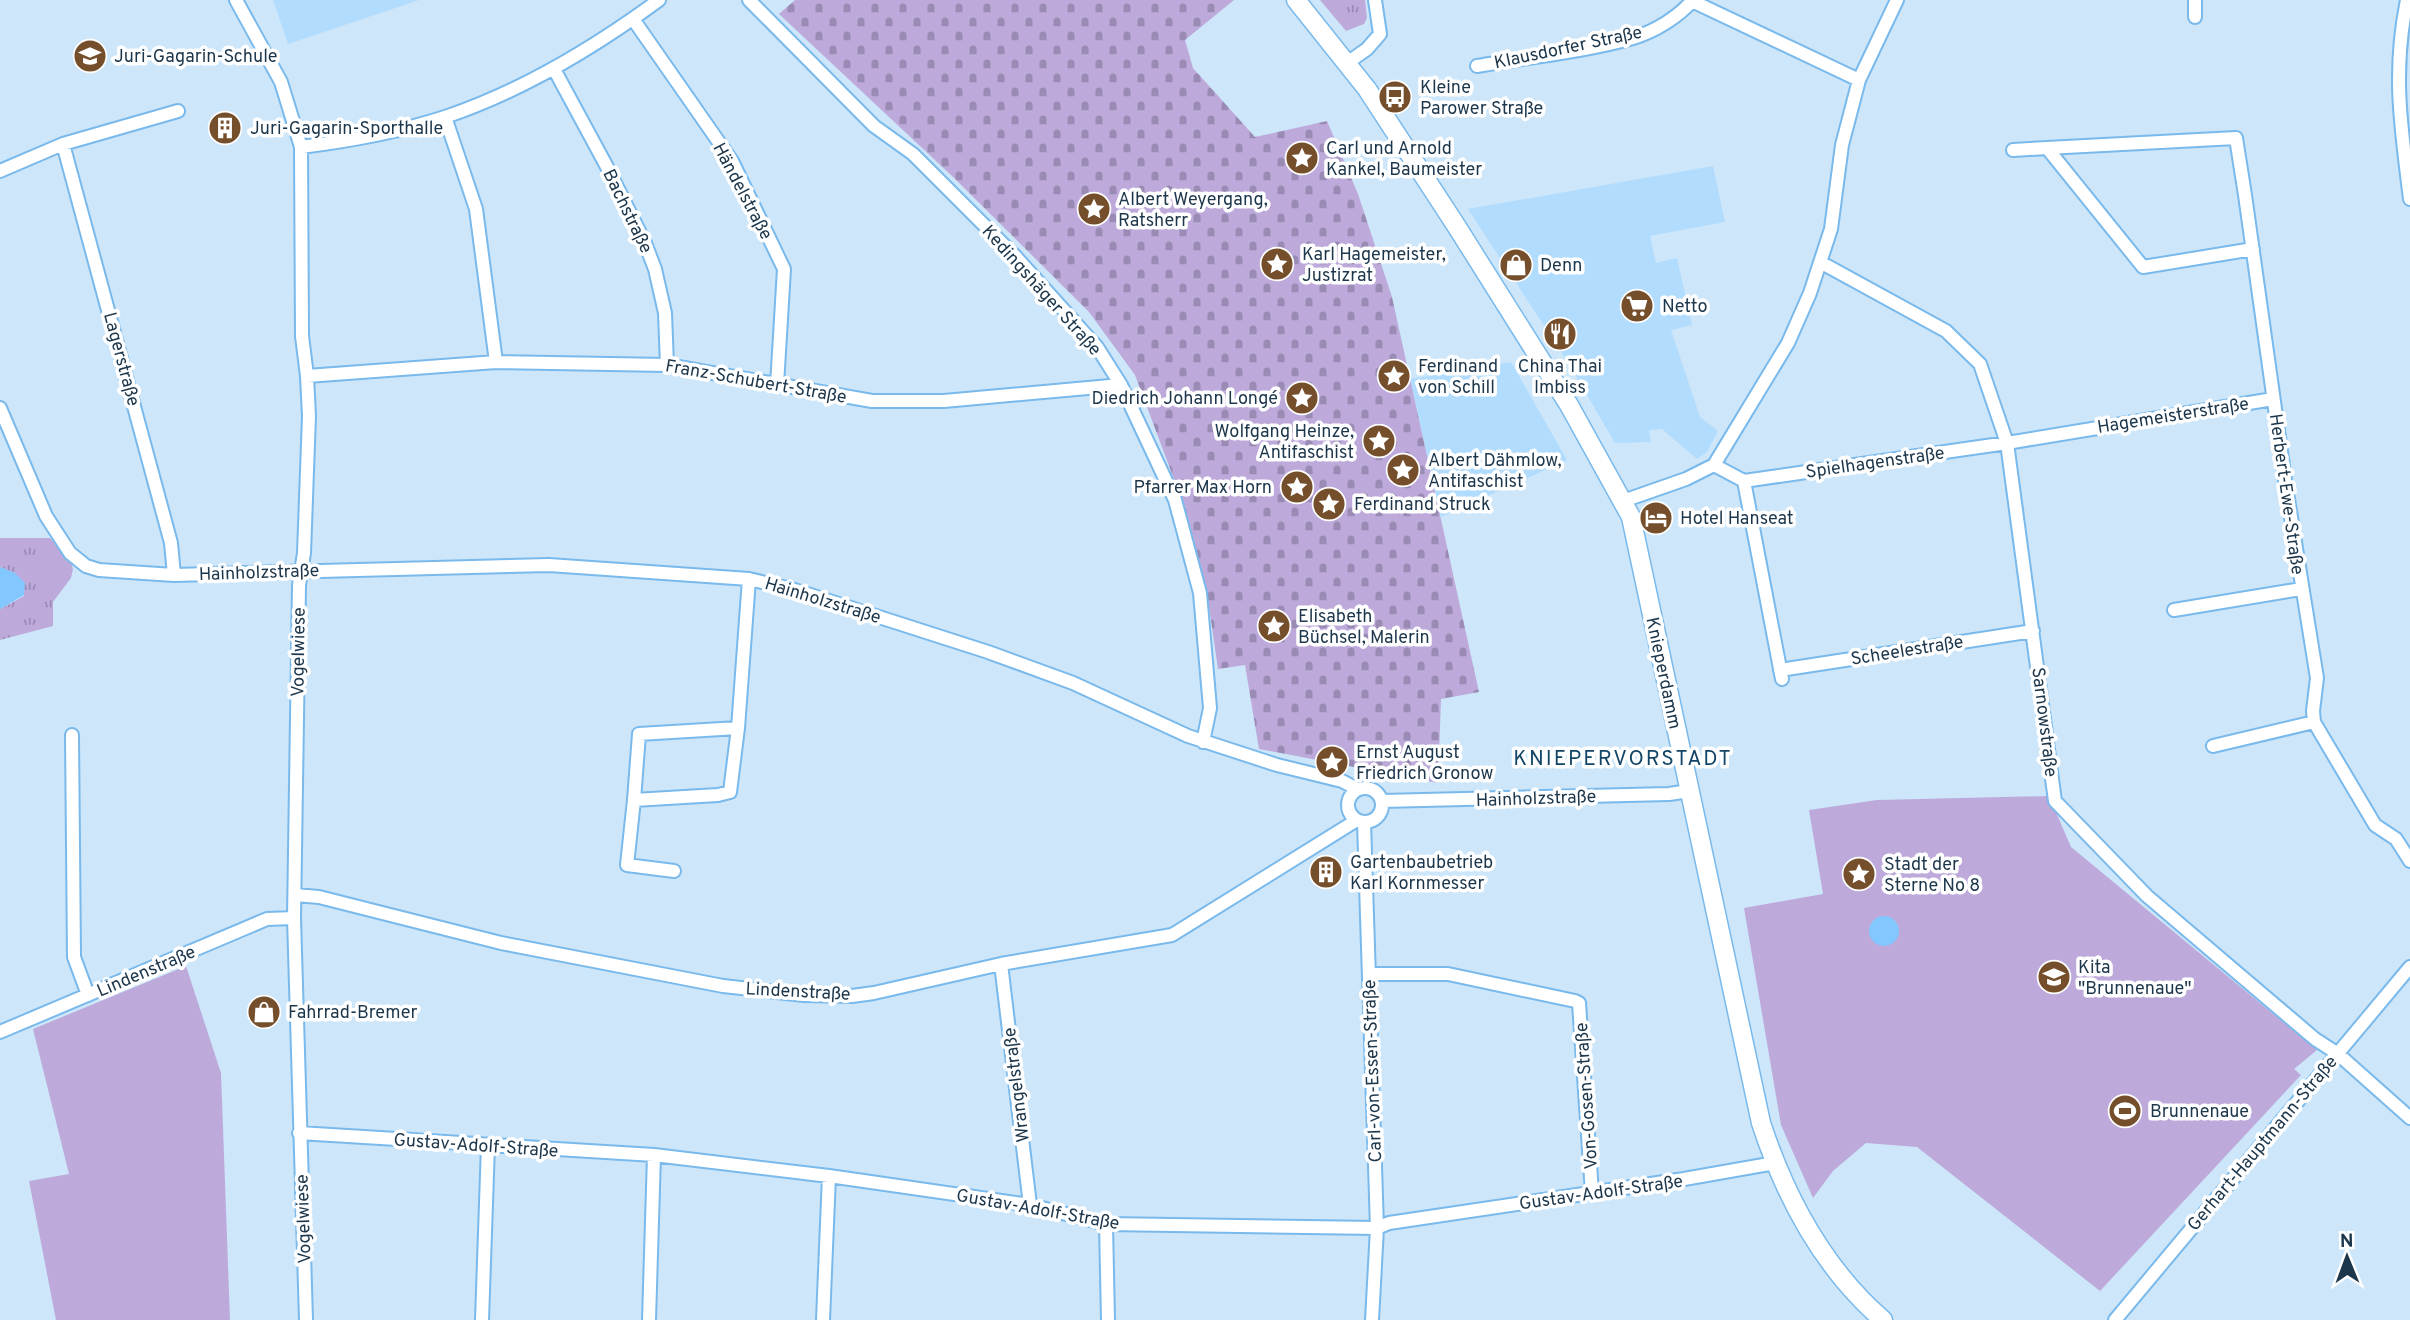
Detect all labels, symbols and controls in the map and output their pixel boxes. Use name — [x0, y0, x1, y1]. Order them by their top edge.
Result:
street label: Klausdorfer Straße — [1492, 22, 1644, 75]
school or university icon: Juri-Gagarin-Schule — [71, 37, 109, 75]
place label: Juri-Gagarin-Schule — [114, 46, 278, 69]
place label: Kleine Parower Straße — [1420, 77, 1543, 121]
bus stop icon: Kleine Parower Straße — [1376, 78, 1414, 116]
building icon: Juri-Gagarin-Sporthalle — [206, 109, 244, 147]
place label: Juri-Gagarin-Sporthalle — [250, 118, 443, 141]
place label: Carl und Arnold Kankel, Baumeister — [1326, 138, 1482, 182]
street label: Händelstraße — [707, 139, 777, 244]
place icon: Carl und Arnold Kankel, Baumeister — [1283, 139, 1321, 177]
street label: Bachstraße — [596, 166, 657, 258]
place label: Albert Weyergang, Ratsherr — [1118, 189, 1268, 233]
place icon: Albert Weyergang, Ratsherr — [1075, 190, 1113, 228]
street label: Kedingshäger Straße — [976, 221, 1106, 361]
place label: Karl Hagemeister, Justizrat — [1302, 244, 1446, 288]
place icon: Karl Hagemeister, Justizrat — [1258, 245, 1296, 283]
shop icon: Denn — [1497, 246, 1535, 284]
place label: Denn — [1540, 255, 1582, 278]
supermarket icon: Netto — [1618, 287, 1656, 325]
place label: Netto — [1662, 296, 1708, 319]
street label: Lagerstraße — [97, 310, 144, 409]
restaurant icon: China Thai Imbiss — [1541, 315, 1579, 353]
street label: Franz-Schubert-Straße — [663, 355, 848, 410]
place label: Ferdinand von Schill — [1418, 356, 1498, 400]
place label: China Thai Imbiss — [1518, 356, 1602, 400]
place icon: Ferdinand von Schill — [1375, 357, 1413, 395]
place icon: Diedrich Johann Longé — [1283, 379, 1321, 417]
place label: Diedrich Johann Longé — [1092, 388, 1278, 411]
street label: Hagemeisterstraße — [2096, 393, 2251, 440]
street label: Herbert-Ewe-Straße — [2263, 412, 2308, 576]
place label: Wolfgang Heinze, Antifaschist — [1215, 421, 1354, 465]
place icon: Wolfgang Heinze, Antifaschist — [1360, 422, 1398, 460]
street label: Spielhagenstraße — [1804, 442, 1946, 485]
place label: Albert Dähmlow, Antifaschist — [1428, 450, 1562, 494]
place icon: Albert Dähmlow, Antifaschist — [1384, 451, 1422, 489]
place icon: Pfarrer Max Horn — [1278, 468, 1316, 506]
place label: Pfarrer Max Horn — [1134, 477, 1272, 500]
place icon: Ferdinand Struck — [1310, 485, 1348, 523]
place label: Ferdinand Struck — [1354, 494, 1491, 517]
hotel icon: Hotel Hanseat — [1637, 499, 1675, 537]
place label: Hotel Hanseat — [1680, 508, 1794, 531]
street label: Hainholzstraße — [198, 560, 320, 587]
street label: Hainholzstraße — [762, 573, 883, 630]
place label: Elisabeth Büchsel, Malerin — [1298, 606, 1430, 650]
street label: Vogelwiese — [287, 607, 312, 697]
place icon: Elisabeth Büchsel, Malerin — [1255, 607, 1293, 645]
street label: Knieperdamm — [1639, 615, 1686, 731]
street label: Scheelestraße — [1849, 631, 1965, 672]
street label: Sarnowstraße — [2025, 666, 2062, 778]
place label: Ernst August Friedrich Gronow — [1356, 742, 1493, 786]
place icon: Ernst August Friedrich Gronow — [1313, 743, 1351, 781]
district label: KNIEPERVORSTADT — [1513, 746, 1733, 773]
street label: Hainholzstraße — [1475, 786, 1597, 813]
place label: Gartenbaubetrieb Karl Kornmesser — [1350, 852, 1493, 896]
building icon: Gartenbaubetrieb Karl Kornmesser — [1307, 853, 1345, 891]
place label: Stadt der Sterne No 8 — [1884, 854, 1980, 898]
place icon: Stadt der Sterne No 8 — [1840, 855, 1878, 893]
street label: Lindenstraße — [94, 941, 200, 1004]
place label: Kita "Brunnenaue" — [2078, 957, 2191, 1001]
school or university icon: Kita "Brunnenaue" — [2035, 958, 2073, 996]
street label: Lindenstraße — [745, 978, 851, 1007]
street label: Carl-von-Essen-Straße — [1359, 979, 1388, 1163]
shop icon: Fahrrad-Bremer — [245, 993, 283, 1031]
place label: Fahrrad-Bremer — [288, 1002, 418, 1025]
street label: Von-Gosen-Straße — [1571, 1022, 1604, 1170]
street label: Wrangelstraße — [999, 1026, 1036, 1144]
street label: Gerhart-Hauptmann-Straße — [2183, 1051, 2343, 1236]
sports icon: Brunnenaue — [2106, 1092, 2144, 1130]
place label: Brunnenaue — [2150, 1101, 2249, 1124]
street label: Gustav-Adolf-Straße — [393, 1129, 559, 1164]
street label: Gustav-Adolf-Straße — [1518, 1171, 1685, 1216]
street label: Vogelwiese — [291, 1174, 318, 1264]
street label: Gustav-Adolf-Straße — [954, 1185, 1121, 1236]
north arrow — [2312, 1222, 2382, 1292]
text: N — [2340, 1230, 2354, 1254]

